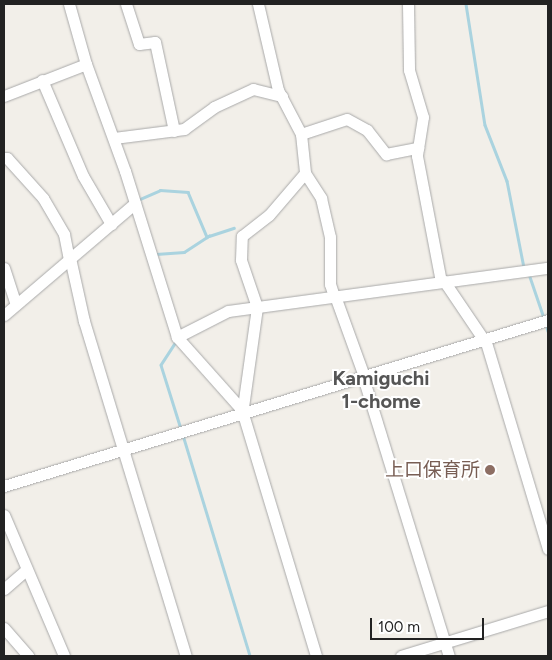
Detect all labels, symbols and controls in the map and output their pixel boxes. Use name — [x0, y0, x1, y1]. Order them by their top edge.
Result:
district label: Kamiguchi 1-chome — [333, 367, 429, 414]
place label: 上口保育所 — [385, 459, 480, 481]
marker: 上口保育所 — [484, 464, 496, 476]
scale bar — [372, 608, 486, 640]
text: 100 m — [378, 618, 420, 636]

